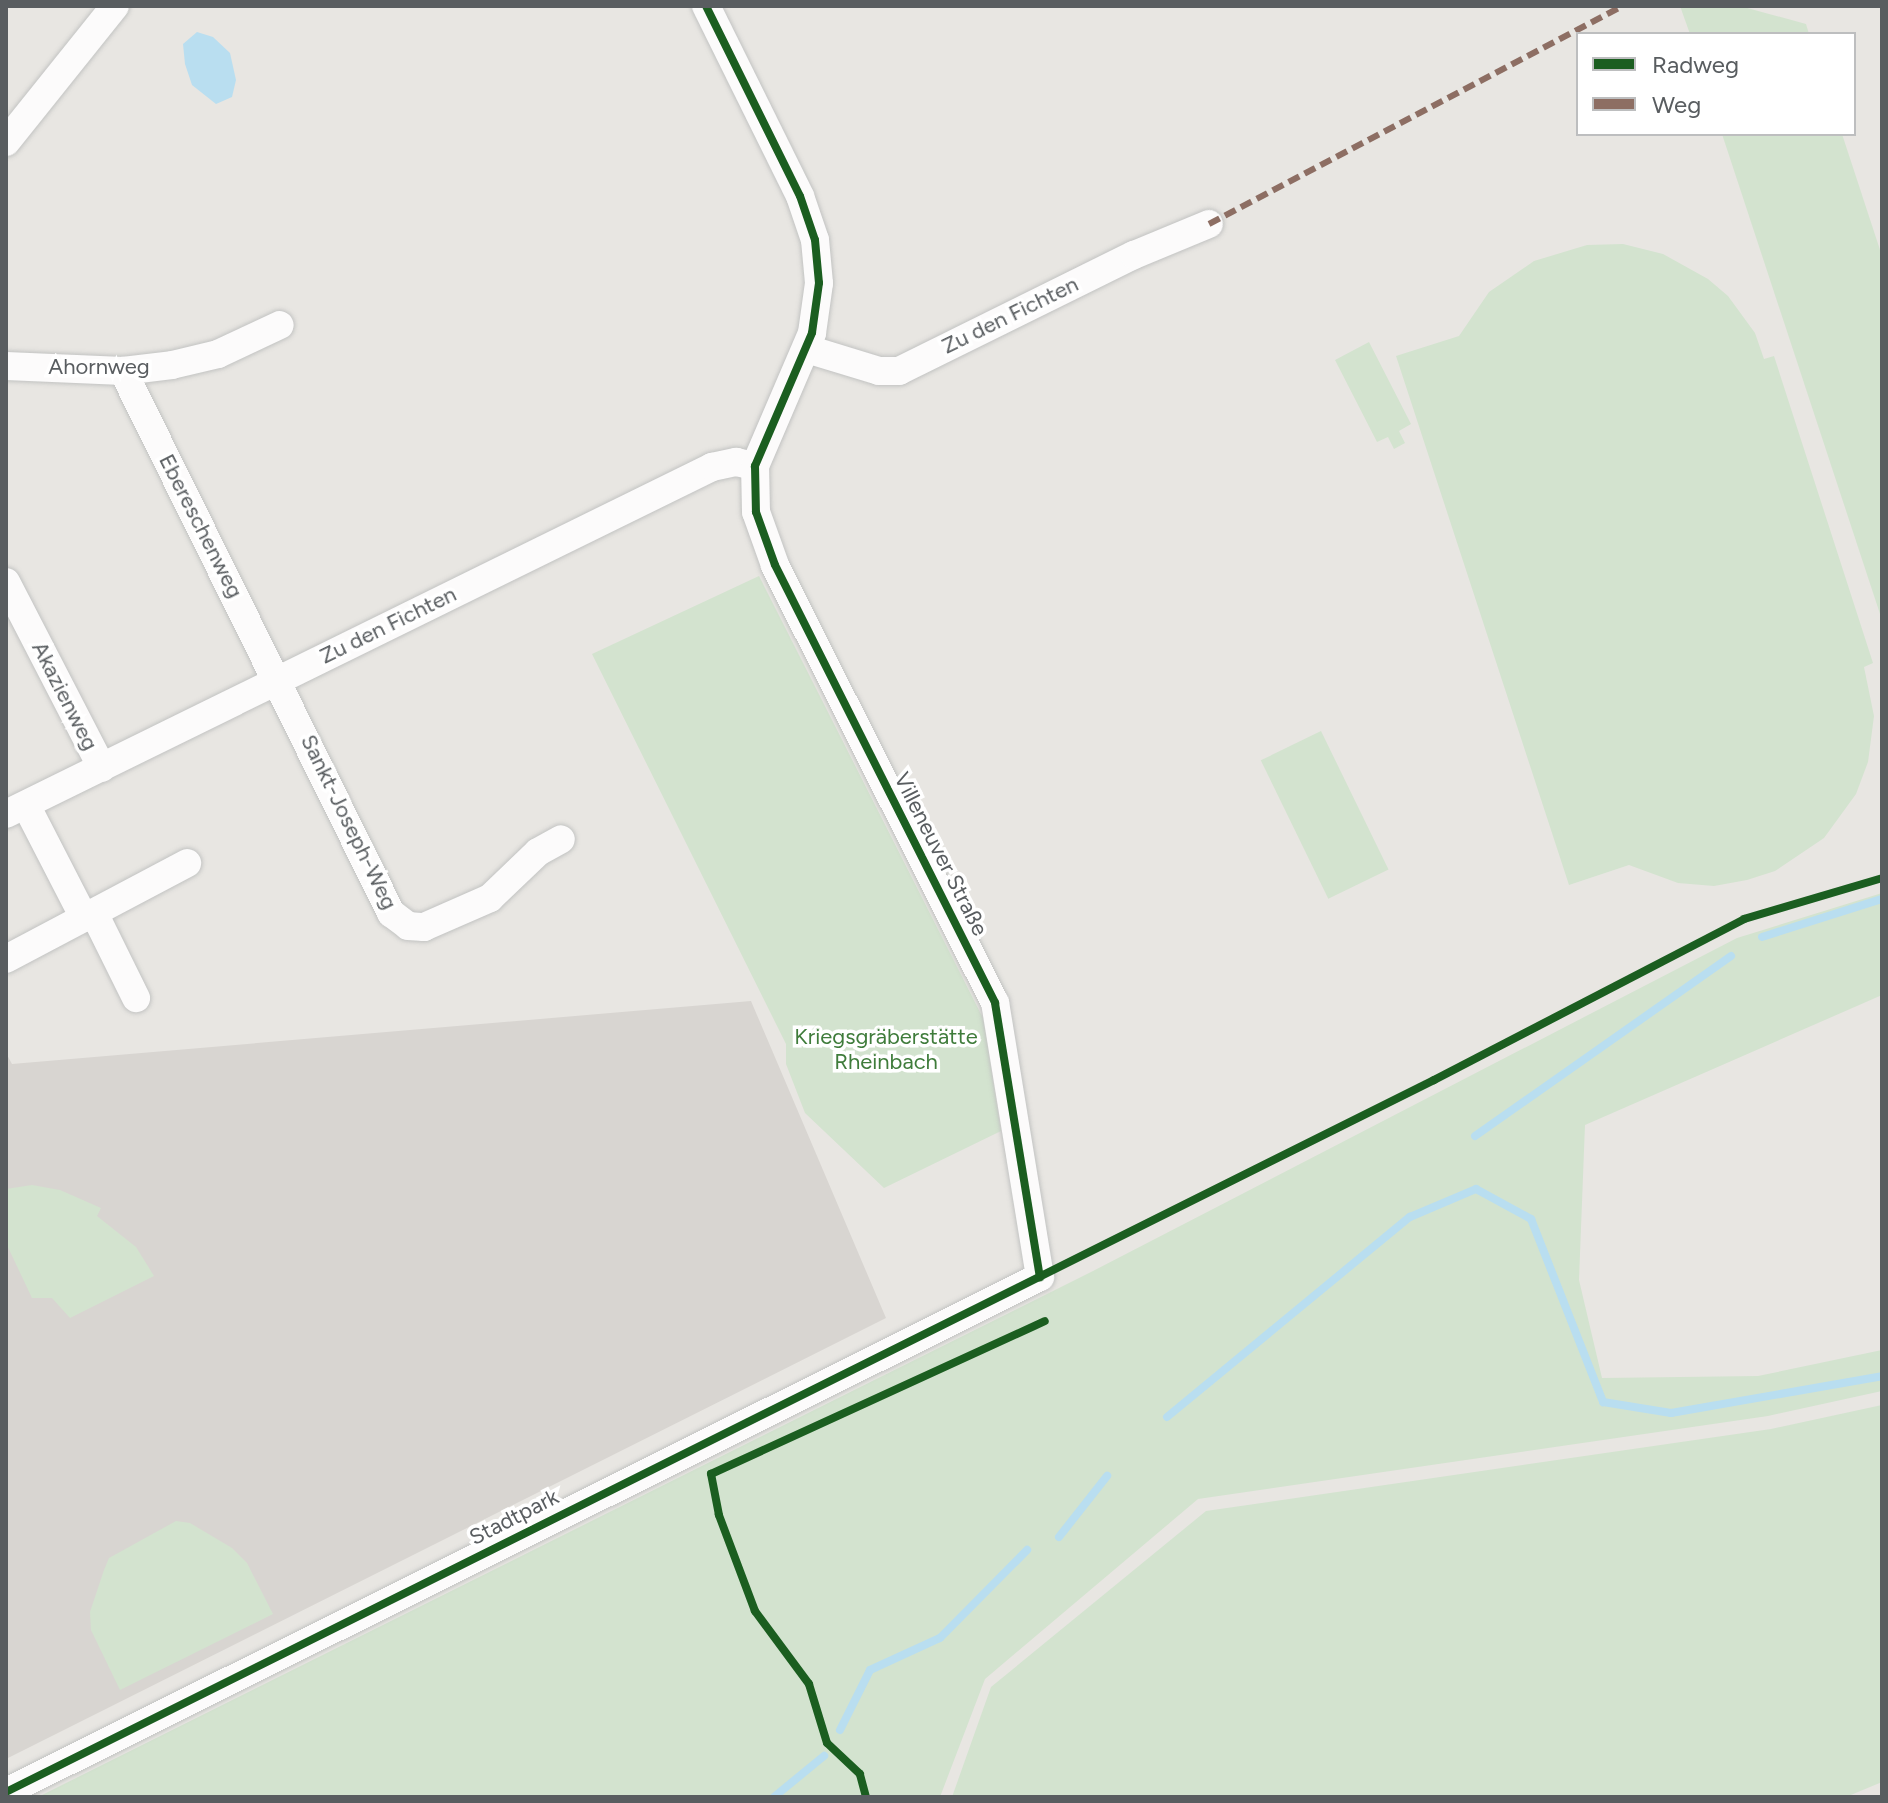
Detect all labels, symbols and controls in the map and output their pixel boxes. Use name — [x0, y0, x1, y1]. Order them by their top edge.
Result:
legend — [1576, 32, 1856, 136]
text: Radweg — [1652, 50, 1739, 79]
text: Weg — [1652, 90, 1701, 119]
street label: Zu den Fichten — [938, 271, 1082, 359]
street label: Ahornweg — [48, 354, 150, 380]
street label: Ebereschenweg — [153, 450, 249, 602]
street label: Zu den Fichten — [316, 581, 460, 669]
street label: Akazienweg — [26, 637, 104, 755]
street label: Sankt-Joseph-Weg — [295, 730, 403, 914]
street label: Villeneuver Straße — [888, 768, 994, 940]
park label: Kriegsgräberstätte Rheinbach — [794, 1023, 978, 1074]
street label: Stadtpark — [465, 1483, 563, 1551]

